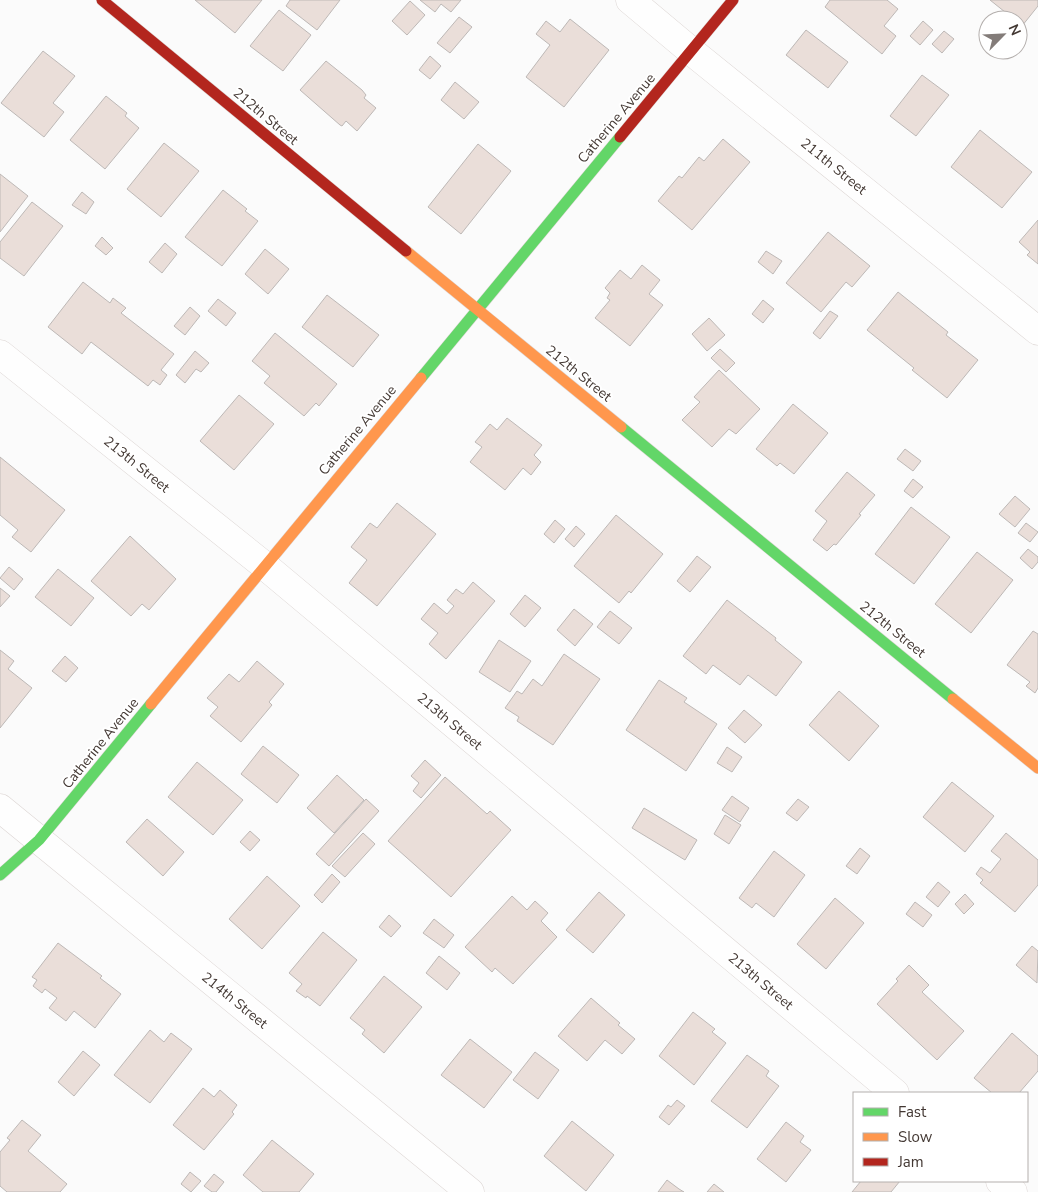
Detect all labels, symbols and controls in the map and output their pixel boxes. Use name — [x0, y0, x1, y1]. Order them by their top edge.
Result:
north arrow — [978, 10, 1028, 60]
text: N — [1004, 21, 1025, 39]
street label: Catherine Avenue — [573, 69, 660, 167]
street label: 212th Street — [229, 83, 302, 149]
street label: 211th Street — [797, 134, 871, 199]
street label: 212th Street — [542, 341, 616, 406]
street label: Catherine Avenue — [314, 381, 401, 479]
street label: 213th Street — [100, 432, 174, 497]
street label: 212th Street — [856, 597, 930, 662]
street label: 213th Street — [413, 688, 486, 754]
street label: Catherine Avenue — [58, 694, 143, 793]
street label: 213th Street — [724, 948, 797, 1014]
street label: 214th Street — [198, 968, 272, 1033]
legend — [853, 1092, 1028, 1182]
text: Fast — [898, 1102, 927, 1122]
text: Slow — [898, 1127, 933, 1147]
text: Jam — [897, 1152, 924, 1172]

